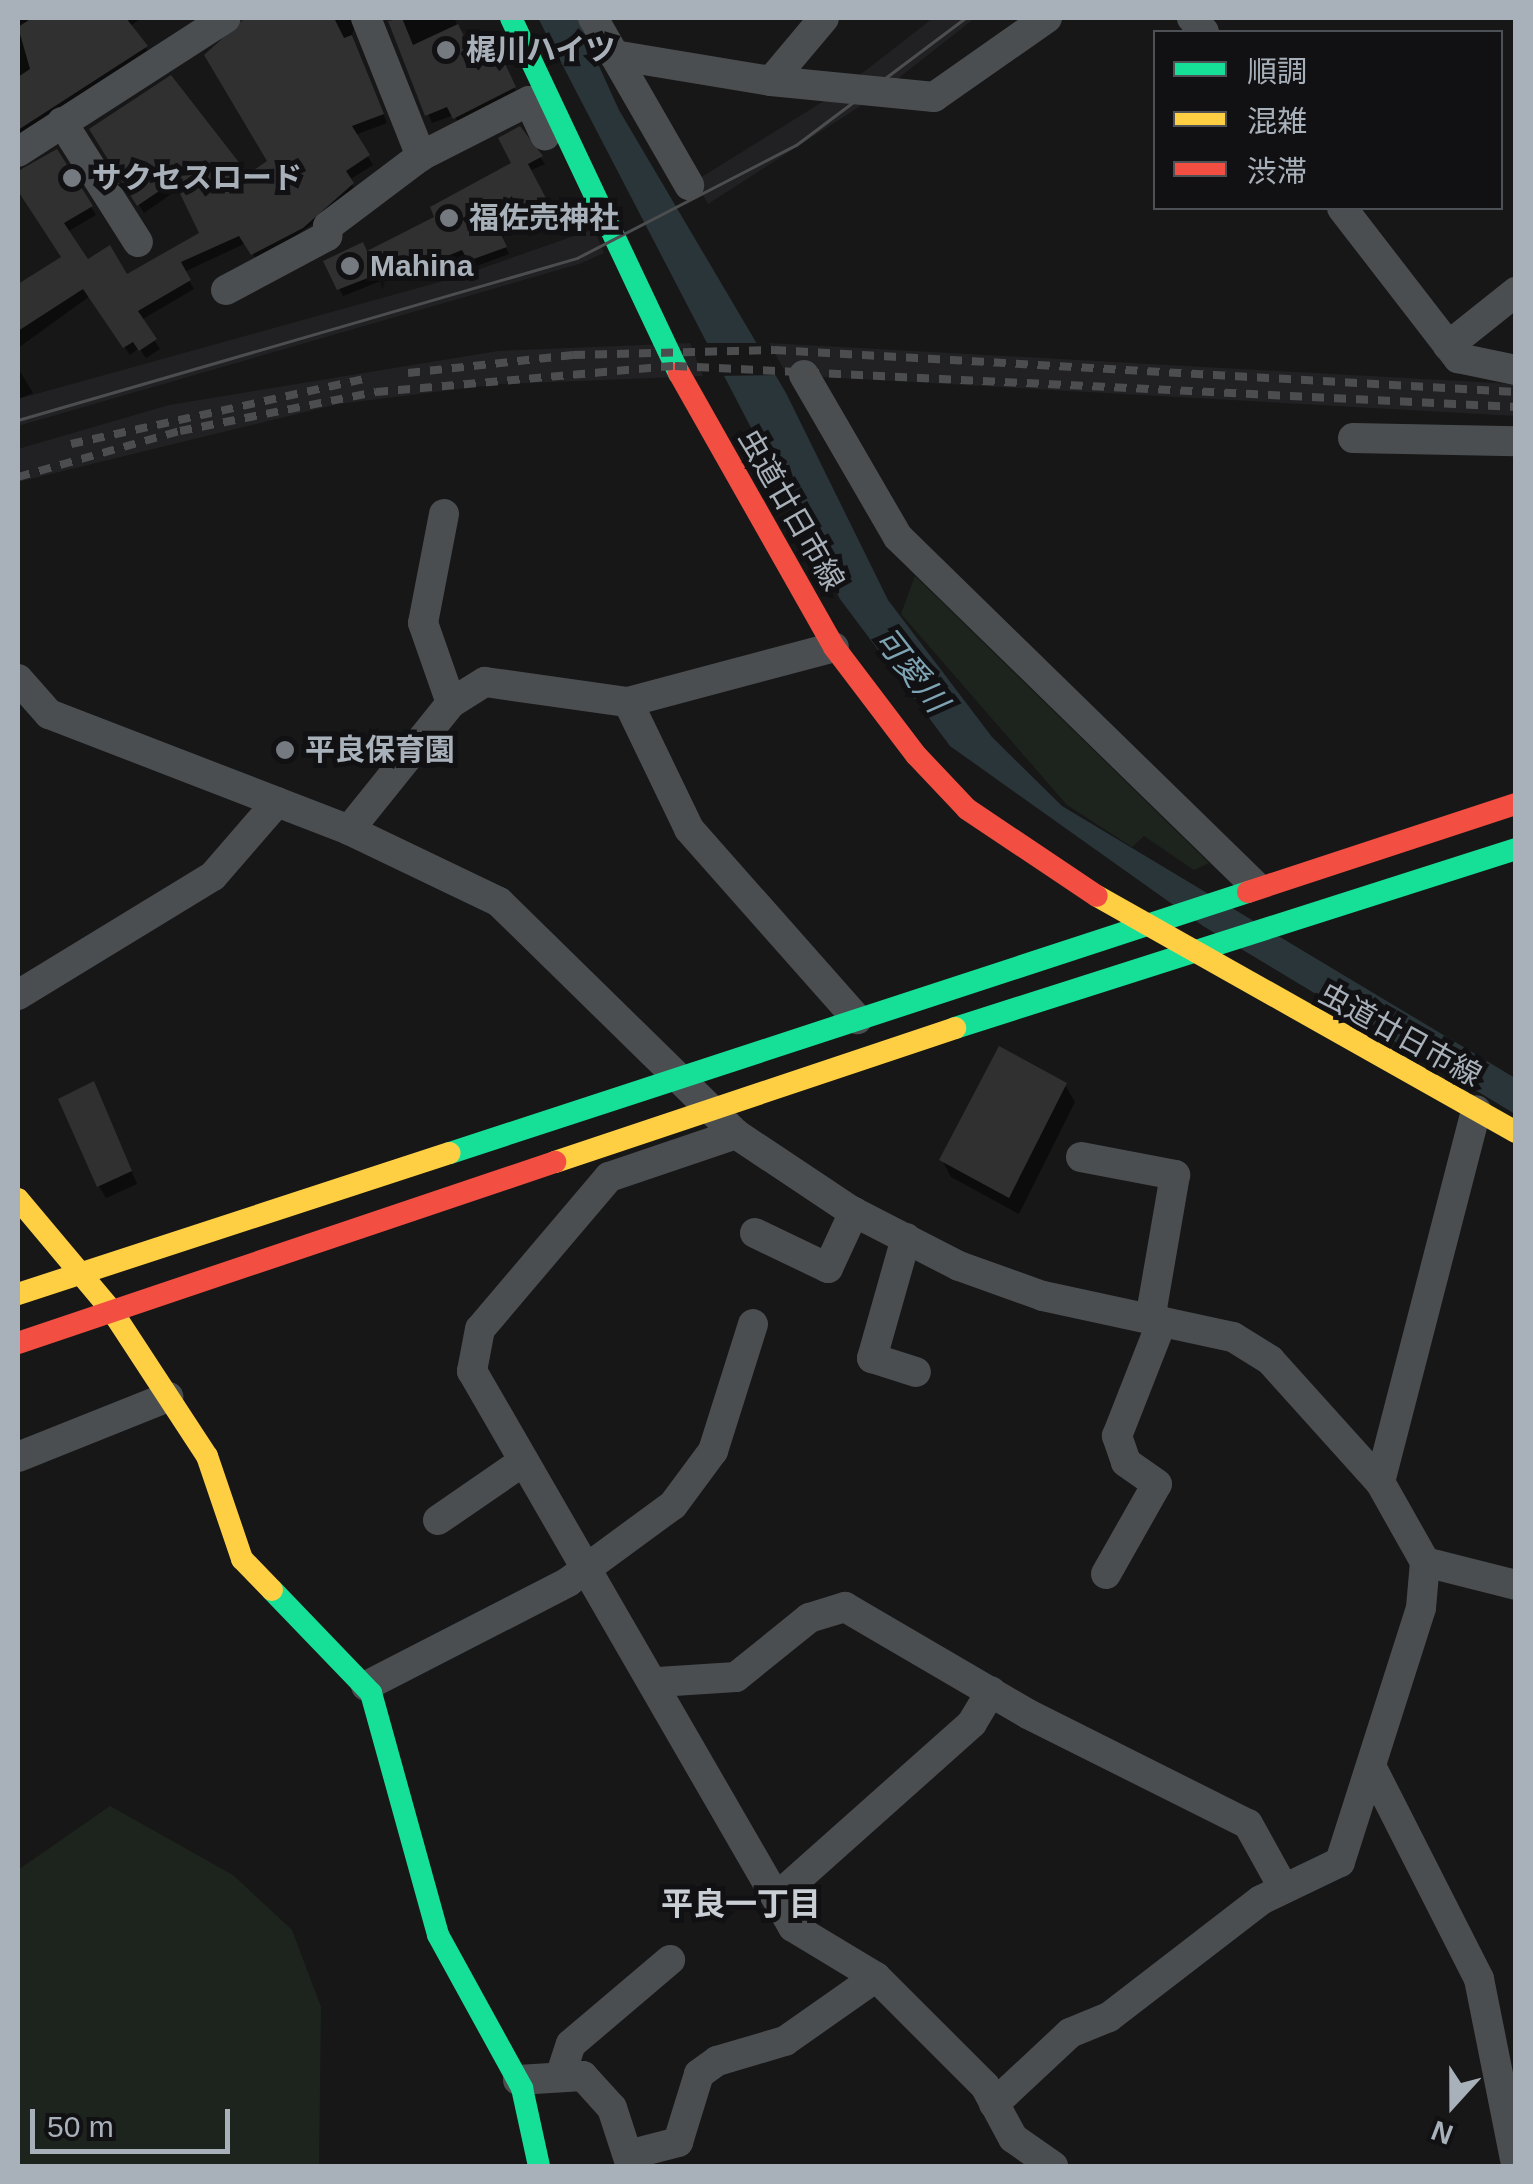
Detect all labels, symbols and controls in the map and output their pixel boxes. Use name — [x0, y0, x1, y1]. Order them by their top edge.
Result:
legend — [1153, 30, 1503, 210]
place label: 梶川ハイツ — [466, 32, 616, 68]
marker: 梶川ハイツ — [435, 39, 457, 61]
text: 順調 — [1247, 55, 1307, 88]
text: 混雑 — [1247, 105, 1307, 138]
text: 渋滞 — [1247, 155, 1307, 188]
place label: サクセスロード — [92, 160, 302, 196]
marker: サクセスロード — [61, 167, 83, 189]
place label: 福佐売神社 — [469, 200, 619, 236]
marker: 福佐売神社 — [438, 207, 460, 229]
place label: Mahina — [370, 248, 473, 284]
marker: Mahina — [339, 255, 361, 277]
street label: 虫道廿日市線 — [730, 423, 852, 597]
water label: 可愛川 — [866, 620, 956, 720]
place label: 平良保育園 — [305, 732, 455, 768]
marker: 平良保育園 — [274, 739, 296, 761]
street label: 虫道廿日市線 — [1313, 976, 1487, 1094]
district label: 平良一丁目 — [661, 1885, 821, 1923]
north arrow — [1403, 2054, 1503, 2154]
scale bar — [35, 2089, 235, 2151]
text: 50 m — [47, 2110, 114, 2143]
text: N — [1427, 2114, 1457, 2151]

